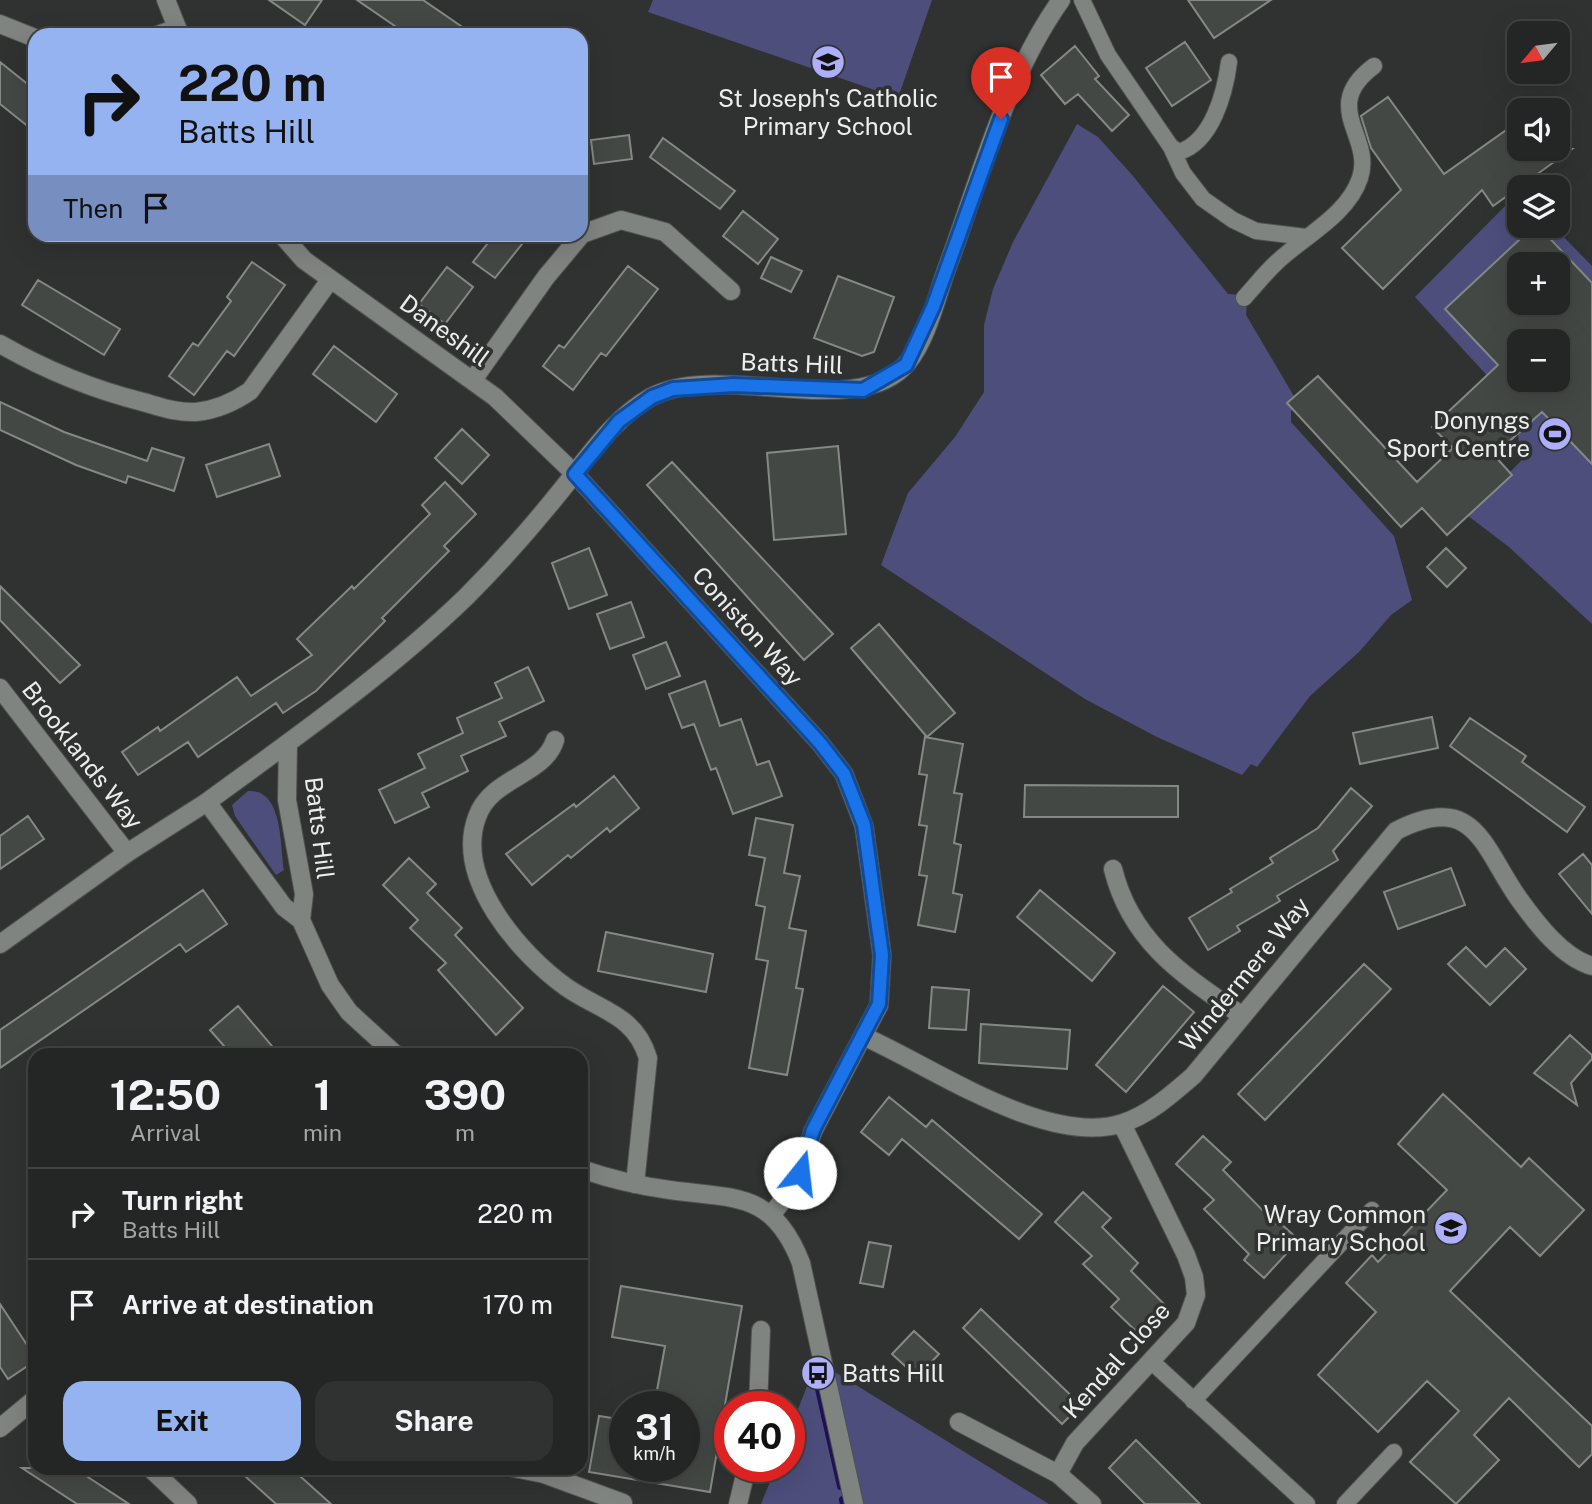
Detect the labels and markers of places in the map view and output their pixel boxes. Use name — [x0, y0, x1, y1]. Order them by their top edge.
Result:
school or university icon: St Joseph's Catholic Primary School — [809, 43, 847, 81]
pin — [971, 47, 1031, 119]
place label: St Joseph's Catholic Primary School — [718, 84, 938, 140]
place label: Donyngs Sport Centre — [1386, 406, 1530, 462]
sports icon: Donyngs Sport Centre — [1536, 415, 1574, 453]
place label: Wray Common Primary School — [1256, 1200, 1426, 1256]
school or university icon: Wray Common Primary School — [1432, 1209, 1470, 1247]
bus stop icon: Batts Hill — [799, 1354, 837, 1392]
place label: Batts Hill — [842, 1359, 945, 1387]

